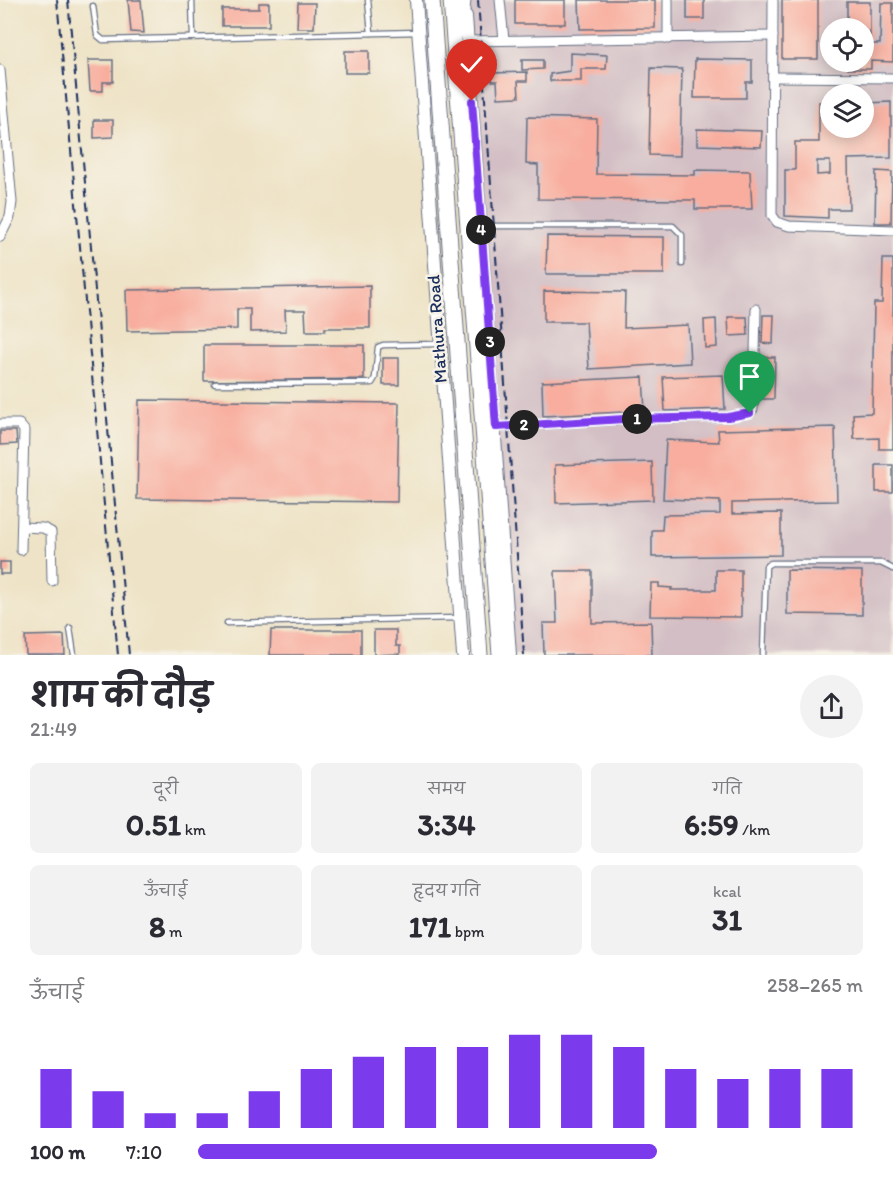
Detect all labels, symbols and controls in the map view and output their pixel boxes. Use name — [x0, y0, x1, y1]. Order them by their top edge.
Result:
map controls — [820, 18, 874, 138]
button: locate — [820, 18, 874, 72]
pin — [446, 39, 497, 101]
icon: check — [455, 48, 488, 81]
button: layers — [820, 84, 874, 138]
pin: 4 — [466, 215, 496, 245]
text: 4 — [476, 220, 486, 239]
street label: Mathura Road — [422, 274, 452, 384]
pin: 3 — [475, 327, 505, 357]
text: 3 — [486, 332, 494, 351]
pin — [724, 351, 775, 413]
icon: arrive — [733, 360, 766, 393]
pin: 1 — [622, 404, 652, 434]
text: 1 — [633, 409, 641, 428]
pin: 2 — [509, 410, 539, 440]
text: 2 — [520, 415, 528, 434]
text: शाम की दौड़ — [30, 675, 212, 714]
button: share — [800, 675, 863, 738]
text: 21:49 — [30, 717, 77, 741]
text: दूरी — [153, 779, 178, 798]
text: समय — [427, 779, 466, 798]
text: गति — [713, 779, 742, 798]
text: 0.51 — [126, 806, 181, 843]
text: 3:34 — [417, 806, 476, 843]
text: 6:59 — [684, 806, 739, 843]
text: km — [181, 820, 206, 839]
text: /km — [739, 820, 770, 839]
text: ऊँचाई — [144, 881, 187, 900]
text: हृदय गति — [413, 881, 480, 900]
text: kcal — [713, 882, 741, 901]
text: 31 — [712, 901, 742, 938]
text: 8 — [149, 908, 166, 945]
text: 171 — [408, 908, 451, 945]
text: m — [166, 922, 183, 941]
text: bpm — [451, 922, 485, 941]
text: 258–265 m — [767, 973, 863, 997]
text: ऊँचाई — [30, 980, 84, 1004]
text: 100 m — [30, 1140, 85, 1164]
text: 7:10 — [126, 1140, 162, 1164]

